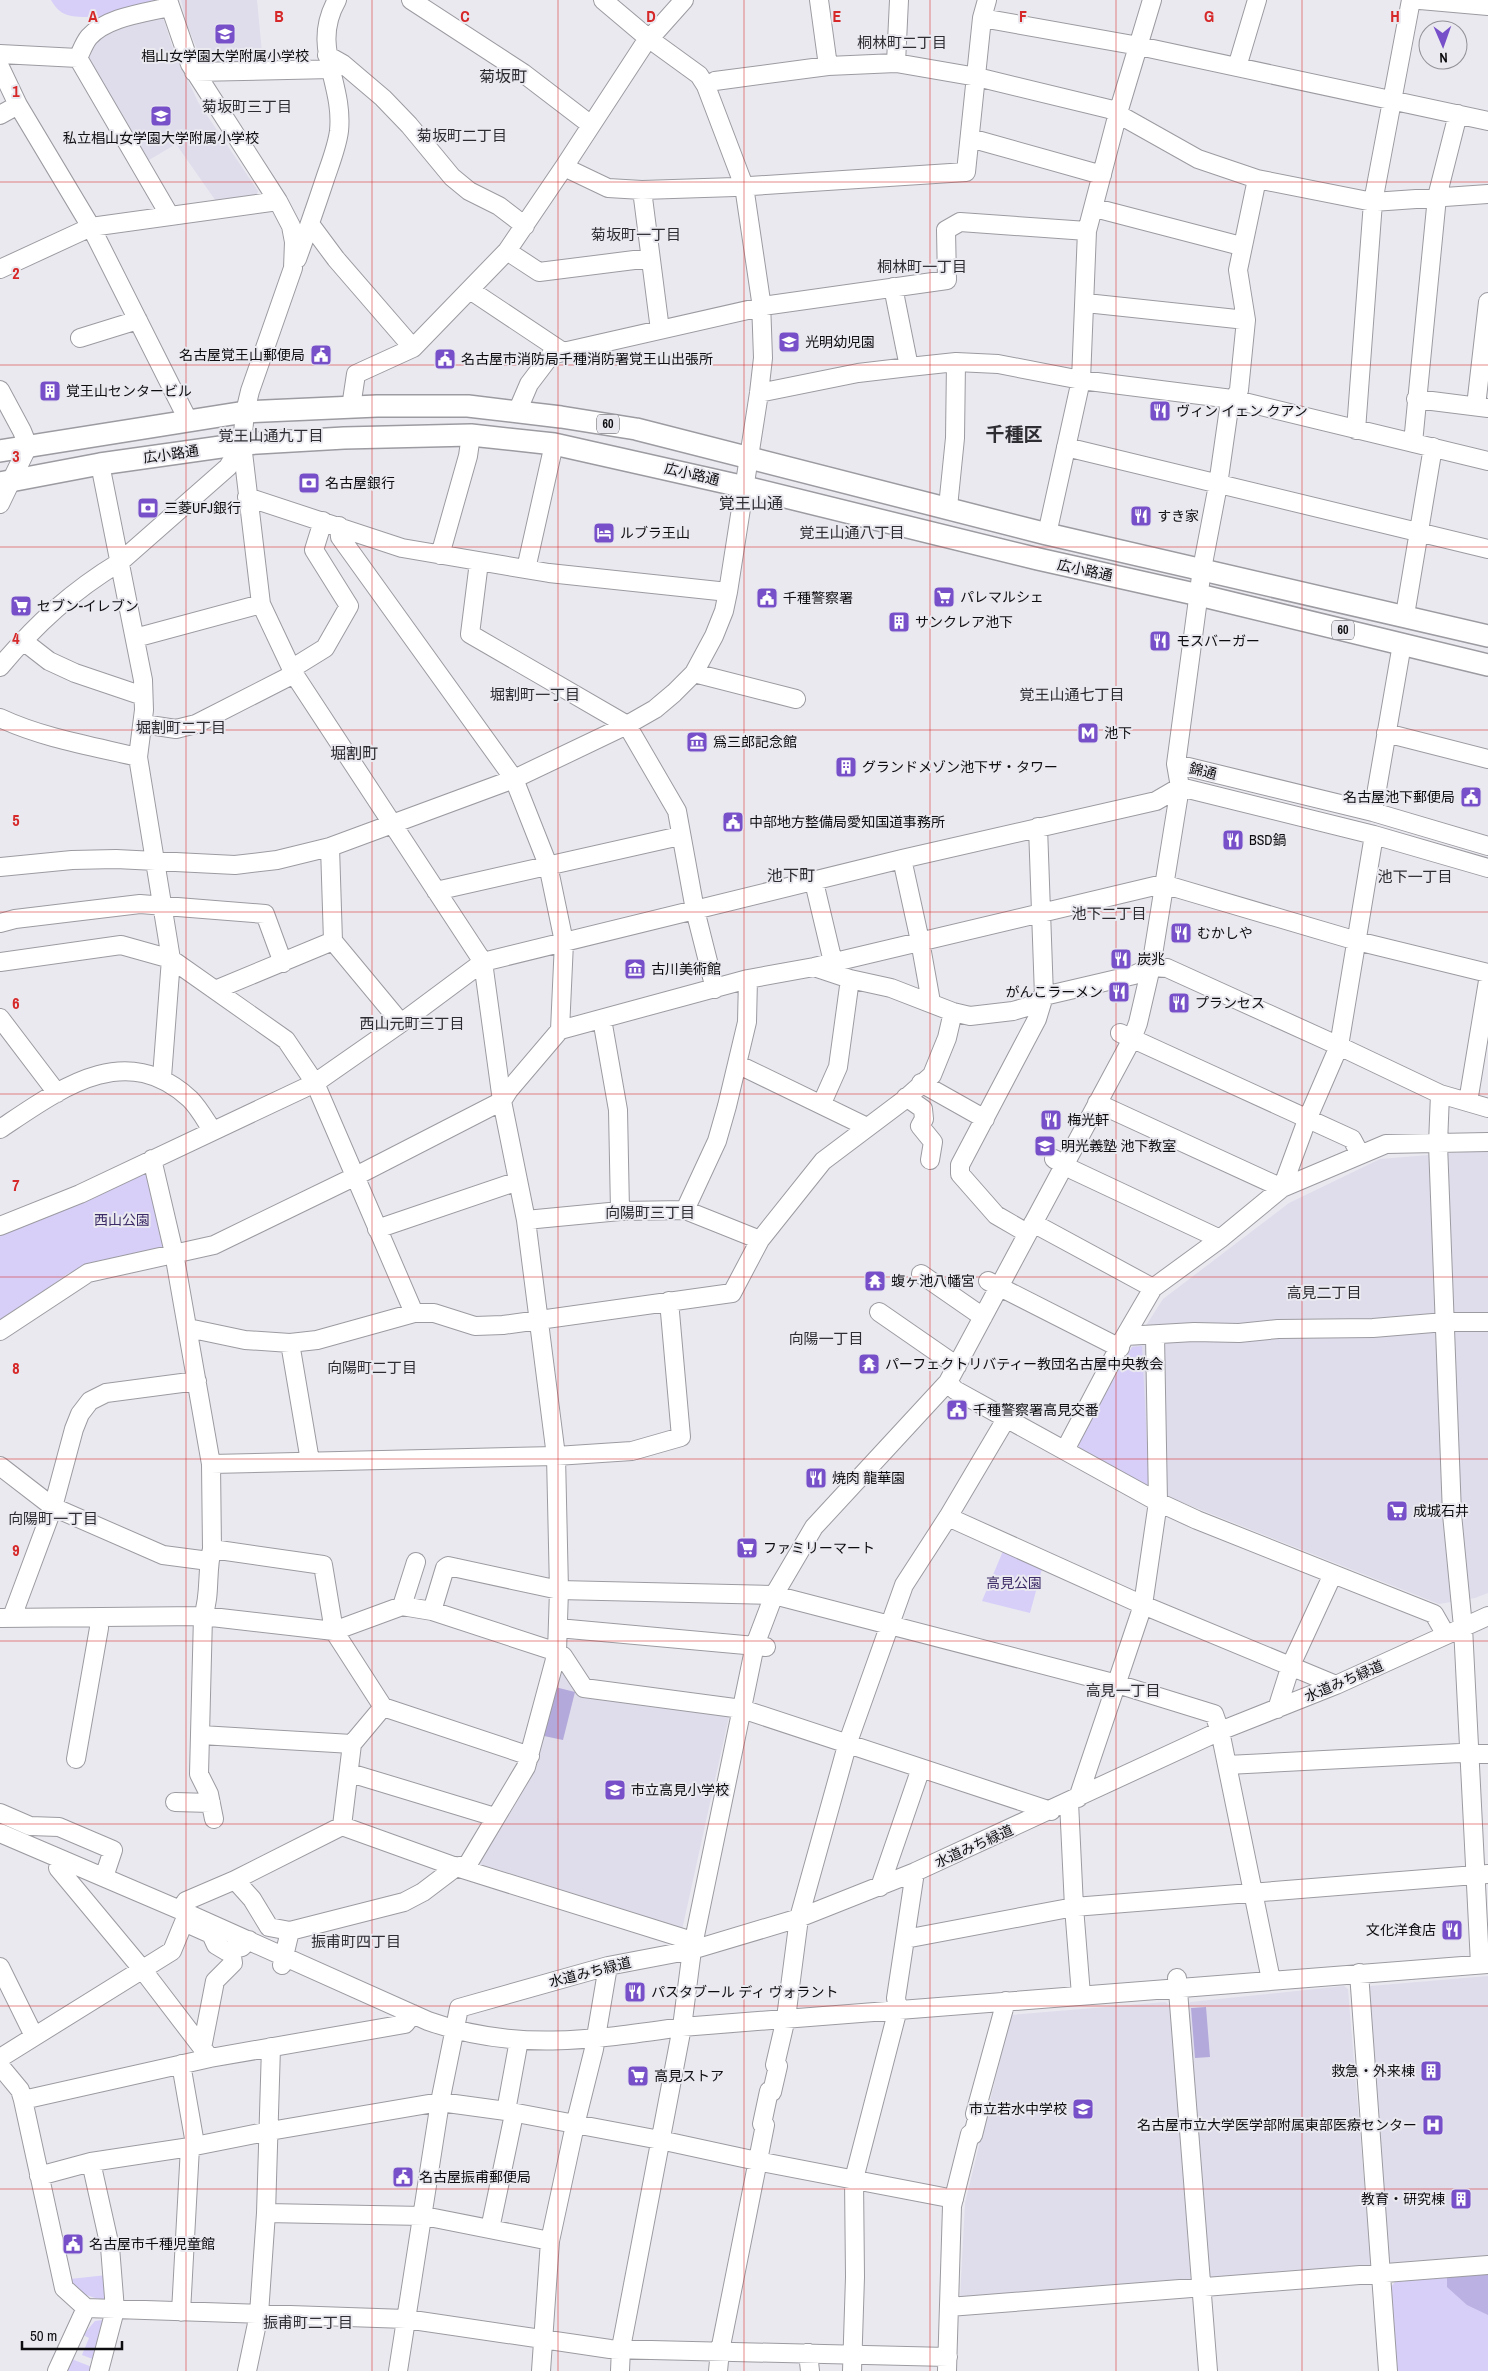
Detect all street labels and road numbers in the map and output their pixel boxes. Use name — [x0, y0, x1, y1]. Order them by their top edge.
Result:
road number: 60 — [597, 414, 619, 434]
street label: 広小路通 — [142, 441, 200, 467]
street label: 広小路通 — [663, 459, 721, 489]
street label: 広小路通 — [1056, 555, 1114, 585]
road number: 60 — [1332, 620, 1354, 640]
street label: 錦通 — [1187, 759, 1219, 783]
street label: 水道みち緑道 — [1302, 1656, 1386, 1706]
street label: 水道みち緑道 — [932, 1821, 1016, 1871]
street label: 水道みち緑道 — [547, 1953, 633, 1991]

